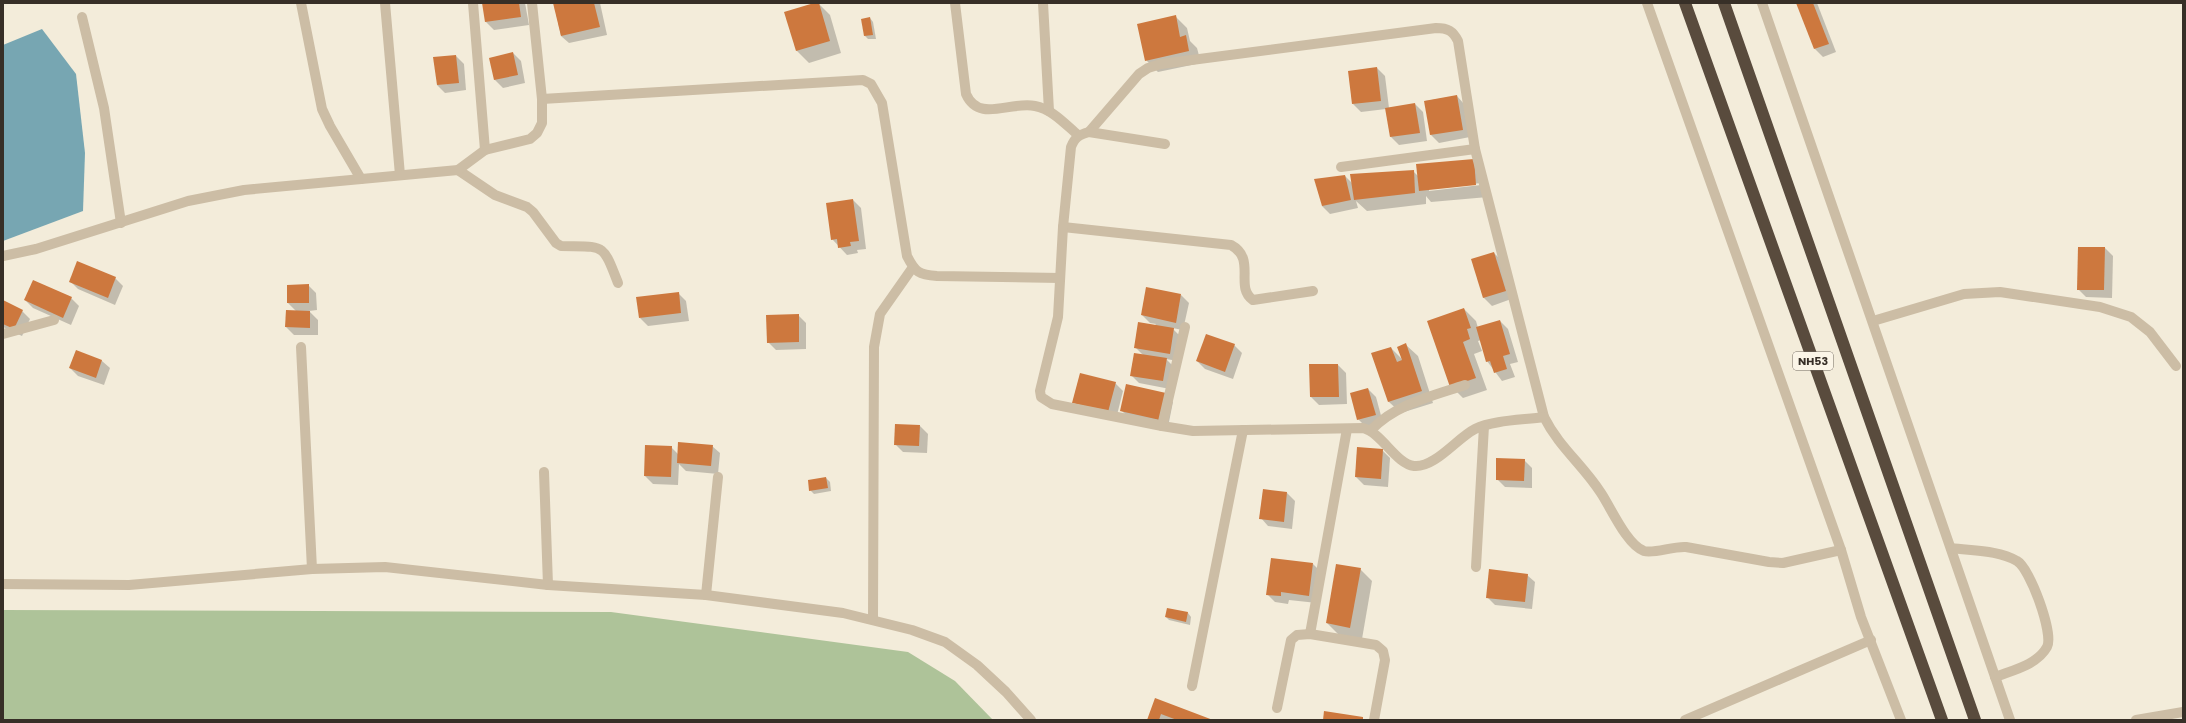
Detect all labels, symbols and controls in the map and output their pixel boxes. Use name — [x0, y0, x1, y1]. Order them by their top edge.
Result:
road number: NH53 — [1793, 352, 1833, 370]

